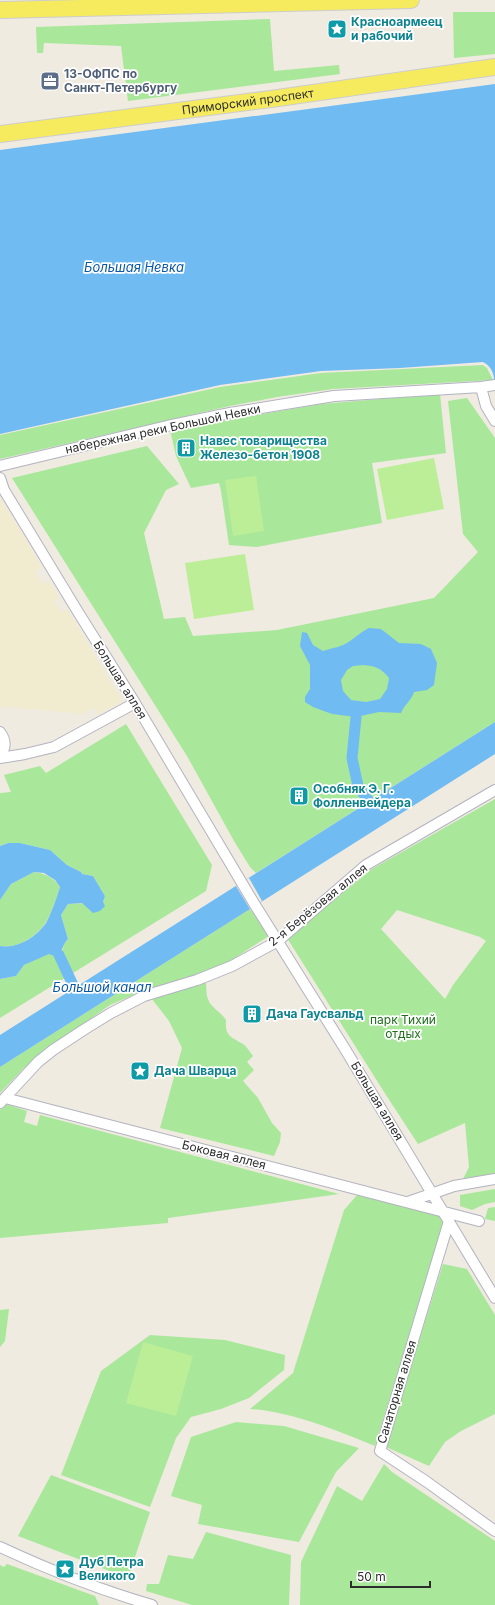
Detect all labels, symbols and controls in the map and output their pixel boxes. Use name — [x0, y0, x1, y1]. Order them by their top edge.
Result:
place label: Красноармеец и рабочий — [351, 14, 443, 43]
place icon: Красноармеец и рабочий — [326, 18, 348, 40]
place label: 13-ОФПС по Санкт-Петербургу — [64, 66, 178, 95]
office icon: 13-ОФПС по Санкт-Петербургу — [39, 70, 61, 92]
street label: Приморский проспект — [181, 85, 315, 117]
water label: Большая Невка — [84, 259, 184, 275]
street label: набережная реки Большой Невки — [64, 400, 262, 457]
place label: Навес товарищества Железо-бетон 1908 — [200, 433, 327, 462]
building icon: Навес товарищества Железо-бетон 1908 — [175, 437, 197, 459]
street label: Большая аллея — [90, 638, 150, 722]
place label: Особняк Э. Г. Фолленвейдера — [313, 781, 411, 810]
building icon: Особняк Э. Г. Фолленвейдера — [288, 785, 310, 807]
street label: 2-я Берёзовая аллея — [265, 860, 370, 949]
water label: Большой канал — [53, 979, 152, 995]
building icon: Дача Гаусвальд — [241, 1003, 263, 1025]
place label: Дача Гаусвальд — [266, 1006, 364, 1021]
park label: парк Тихий отдых — [370, 1012, 436, 1041]
street label: Большая аллея — [348, 1059, 407, 1143]
place icon: Дача Шварца — [129, 1060, 151, 1082]
place label: Дача Шварца — [154, 1063, 237, 1078]
street label: Боковая аллея — [181, 1137, 268, 1172]
street label: Санаторная аллея — [374, 1338, 419, 1445]
place label: Дуб Петра Великого — [79, 1554, 144, 1583]
place icon: Дуб Петра Великого — [54, 1558, 76, 1580]
scale bar — [351, 1563, 430, 1589]
text: 50 m — [357, 1569, 386, 1584]

